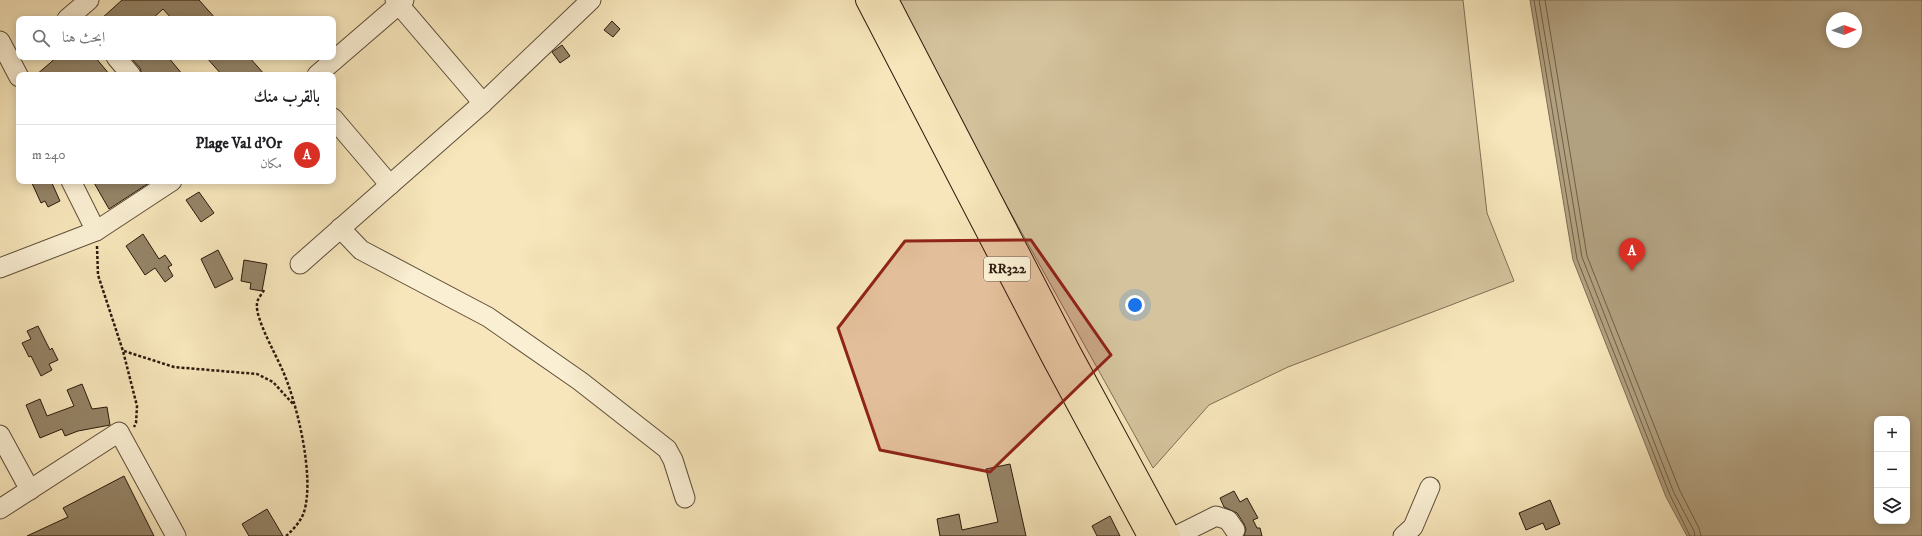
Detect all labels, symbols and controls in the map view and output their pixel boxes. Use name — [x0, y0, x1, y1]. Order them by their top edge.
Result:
north arrow — [1826, 12, 1862, 48]
search box — [16, 16, 336, 60]
icon: search — [30, 27, 52, 49]
text: ابحث هنا — [62, 28, 105, 47]
text: بالقرب منك — [254, 86, 320, 108]
text: Plage Val d'Or — [196, 134, 282, 153]
text: 240 m — [32, 147, 65, 163]
text: A — [303, 147, 311, 163]
text: مكان — [260, 156, 282, 172]
pin: A — [1619, 238, 1645, 271]
road number: RR322 — [984, 257, 1030, 281]
your location — [1125, 295, 1145, 315]
map controls — [1874, 416, 1910, 524]
button: + — [1874, 416, 1910, 452]
button: − — [1874, 452, 1910, 488]
button: layers — [1874, 488, 1910, 524]

